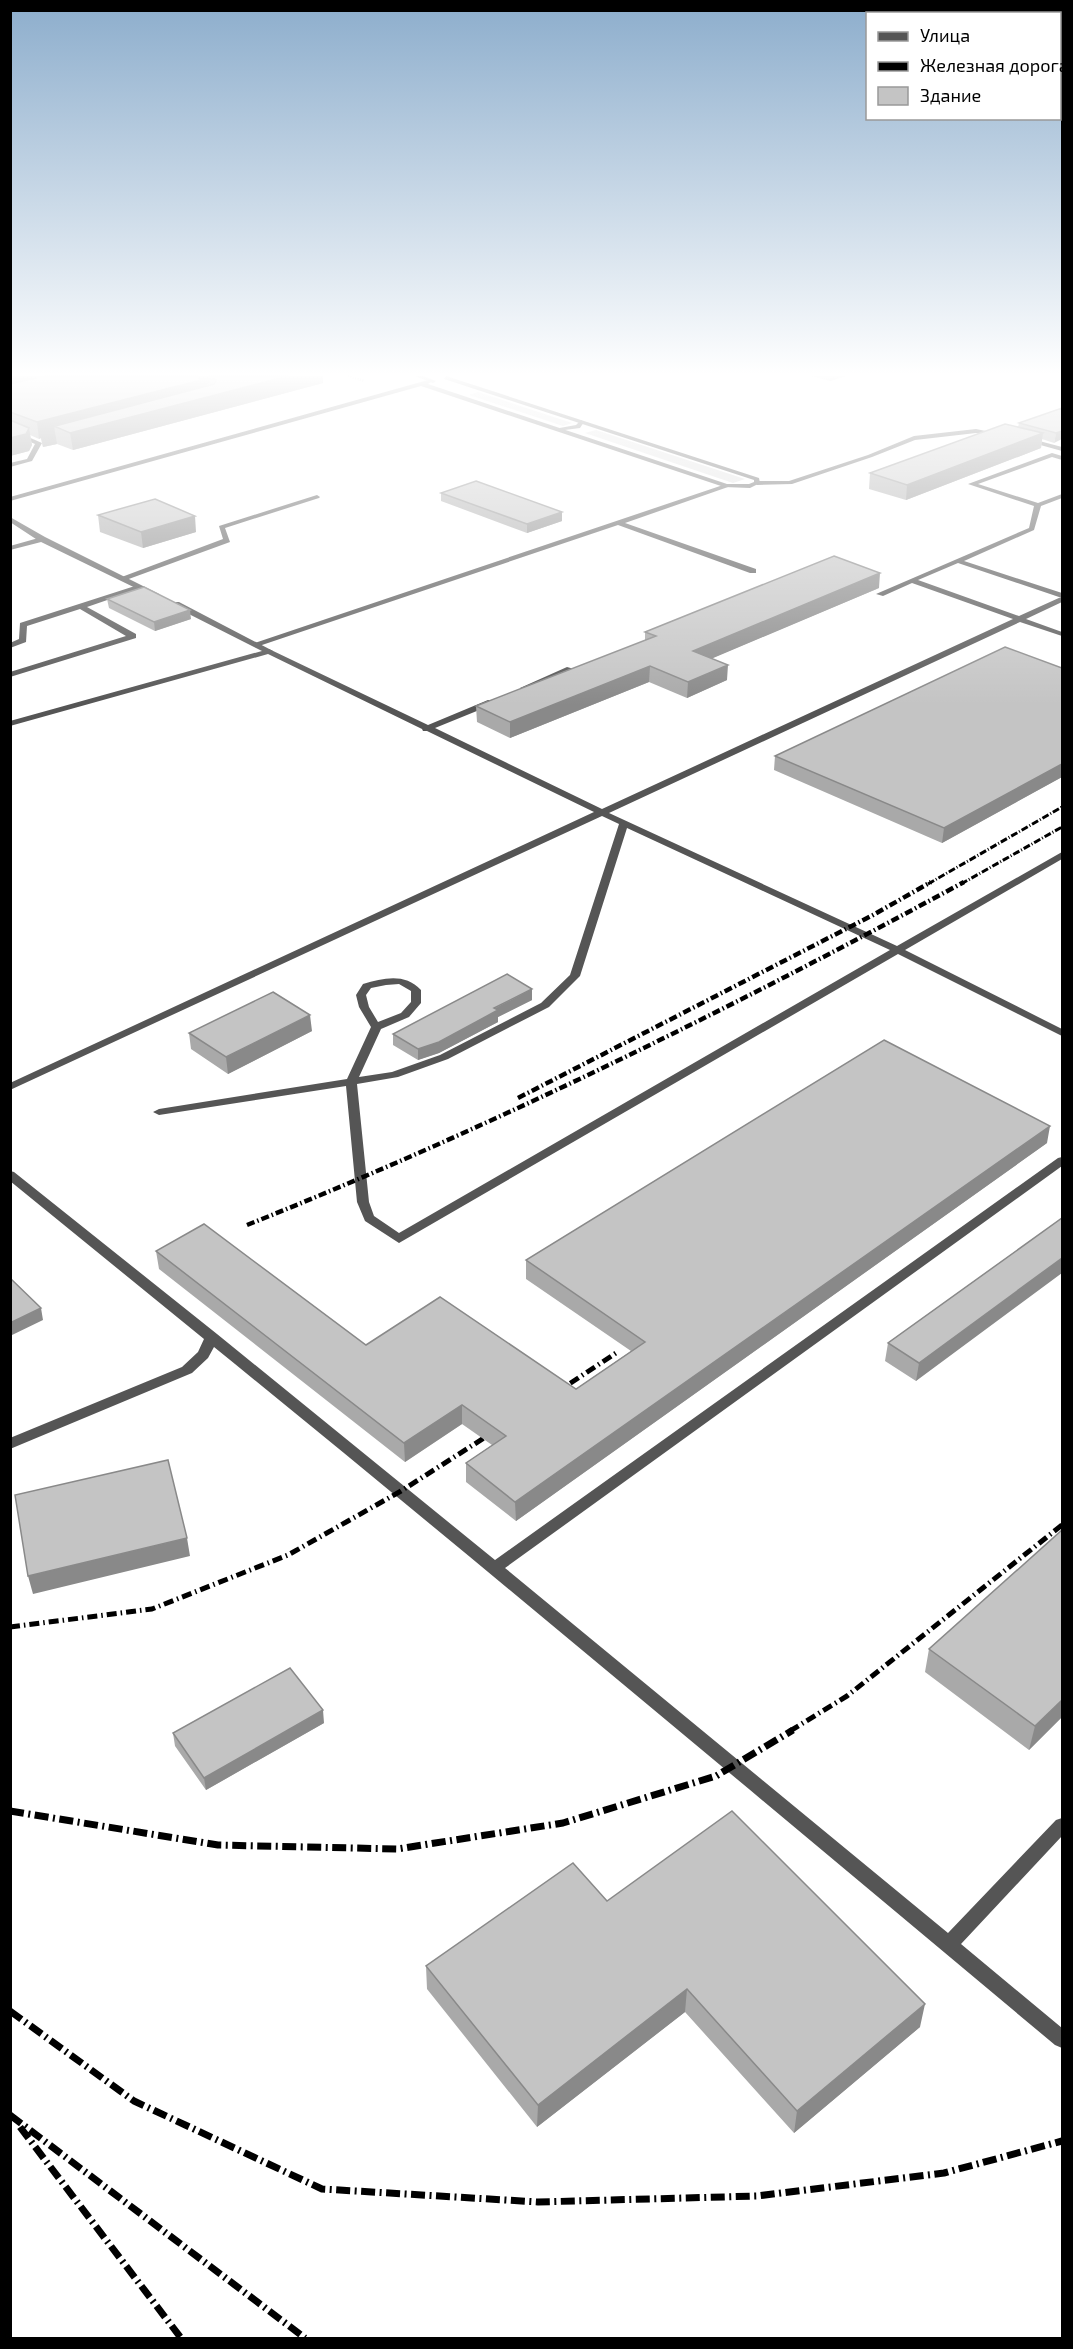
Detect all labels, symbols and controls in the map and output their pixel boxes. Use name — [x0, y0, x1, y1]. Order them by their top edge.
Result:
legend — [866, 12, 1061, 120]
text: Улица — [920, 24, 970, 46]
text: Железная дорога — [920, 54, 1069, 76]
text: Здание — [920, 84, 981, 106]

